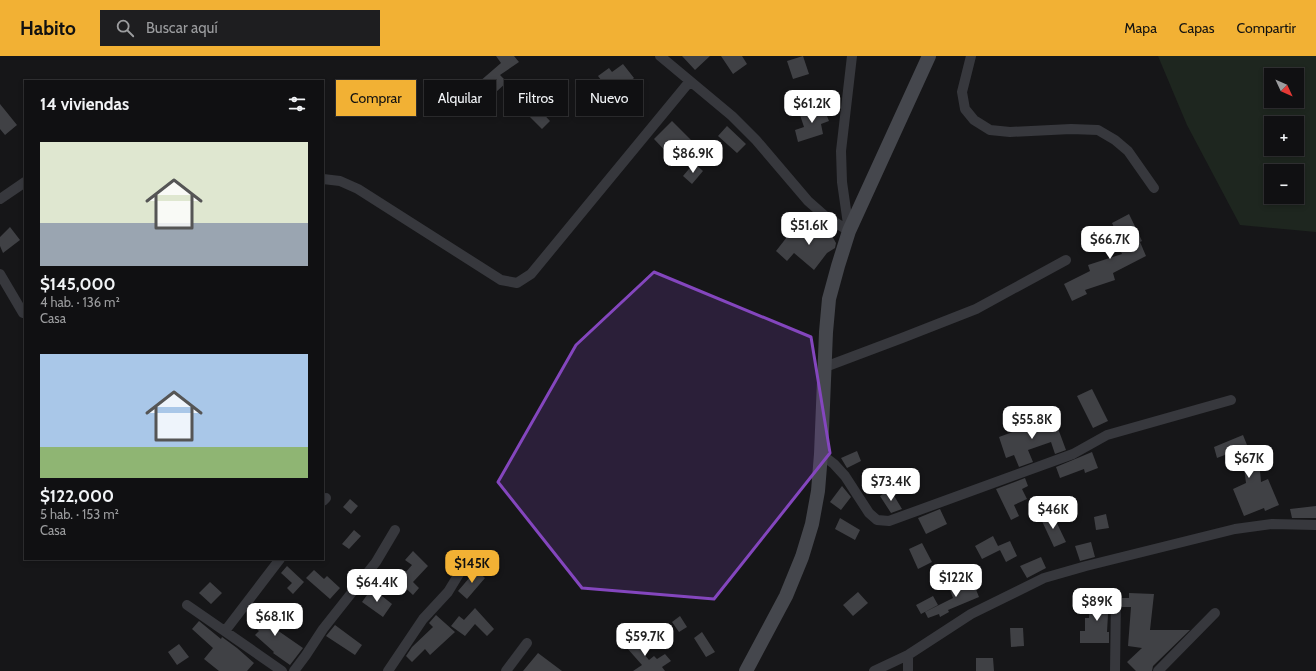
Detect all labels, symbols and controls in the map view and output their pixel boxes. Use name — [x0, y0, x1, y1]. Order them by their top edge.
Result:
search box — [100, 10, 380, 46]
text: Habito — [20, 17, 76, 40]
icon: search — [114, 17, 136, 39]
text: Buscar aquí — [146, 19, 218, 37]
text: Mapa — [1124, 19, 1157, 37]
text: Capas — [1179, 19, 1215, 37]
text: Compartir — [1237, 19, 1296, 37]
north arrow — [1264, 68, 1304, 108]
map controls — [1264, 68, 1304, 204]
chip: Comprar — [336, 80, 416, 116]
chip: Alquilar — [424, 80, 496, 116]
chip: Filtros — [504, 80, 568, 116]
chip: Nuevo — [576, 80, 643, 116]
pin: $61.2K — [779, 90, 845, 124]
icon: filters — [286, 93, 308, 115]
text: 14 viviendas — [40, 94, 129, 114]
text: $61.2K — [793, 95, 831, 111]
button: + — [1264, 116, 1304, 156]
pin: $86.9K — [660, 140, 726, 174]
text: $86.9K — [673, 145, 713, 161]
button: − — [1264, 164, 1304, 204]
icon: home — [138, 168, 210, 240]
pin: $51.6K — [776, 212, 842, 246]
text: $51.6K — [790, 217, 828, 233]
pin: $66.7K — [1077, 226, 1143, 260]
text: $66.7K — [1090, 231, 1130, 247]
text: $145,000 — [40, 274, 116, 294]
text: 4 hab. · 136 m² — [40, 294, 120, 310]
text: Casa — [40, 310, 66, 326]
icon: home — [138, 380, 210, 452]
pin: $55.8K — [999, 406, 1065, 440]
text: $55.8K — [1012, 411, 1052, 427]
pin: $67K — [1225, 445, 1273, 479]
text: $67K — [1234, 450, 1264, 466]
pin: $73.4K — [858, 468, 924, 502]
text: $73.4K — [871, 473, 911, 489]
text: $122,000 — [40, 486, 114, 506]
pin: $46K — [1029, 496, 1077, 530]
text: $46K — [1037, 501, 1069, 517]
text: 5 hab. · 153 m² — [40, 506, 119, 522]
text: Casa — [40, 522, 66, 538]
pin: $145K — [444, 550, 500, 584]
text: $145K — [454, 555, 490, 571]
pin: $122K — [928, 564, 984, 598]
pin: $64.4K — [344, 569, 410, 603]
text: $122K — [939, 569, 973, 585]
text: $64.4K — [356, 574, 398, 590]
pin: $89K — [1073, 588, 1121, 622]
text: $89K — [1082, 593, 1112, 609]
pin: $68.1K — [242, 603, 308, 637]
text: $68.1K — [256, 608, 294, 624]
pin: $59.7K — [612, 623, 678, 657]
text: $59.7K — [625, 628, 665, 644]

